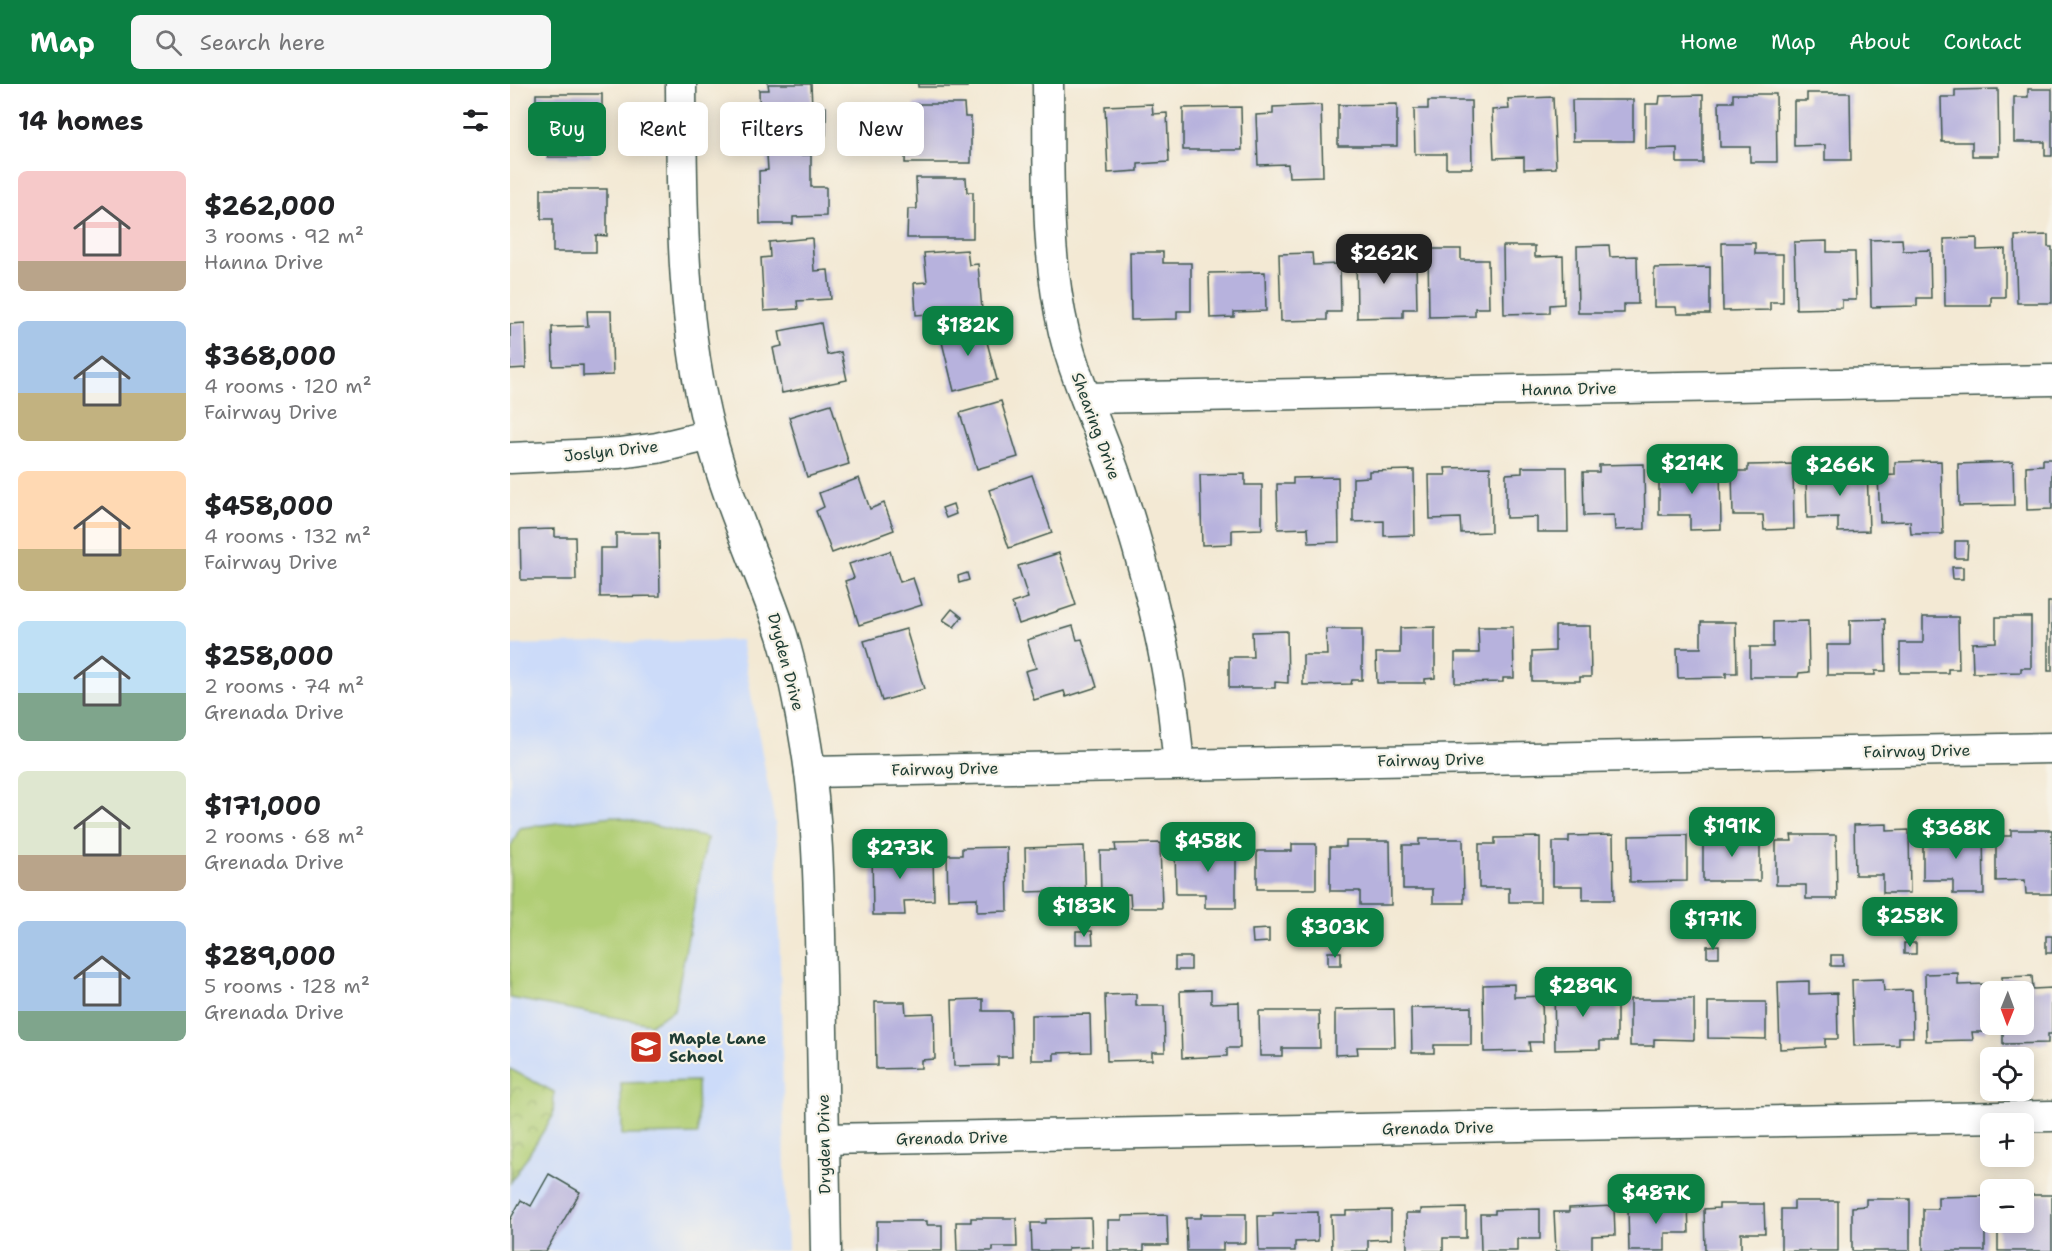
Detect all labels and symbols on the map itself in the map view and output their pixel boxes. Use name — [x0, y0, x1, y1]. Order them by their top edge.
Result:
pin: $262K — [1342, 234, 1426, 285]
pin: $182K — [926, 306, 1010, 357]
street label: Shearing Drive — [1067, 369, 1125, 483]
street label: Hanna Drive — [1521, 378, 1617, 400]
street label: Joslyn Drive — [563, 436, 659, 466]
pin: $214K — [1650, 444, 1734, 495]
pin: $266K — [1798, 446, 1882, 497]
street label: Dryden Drive — [763, 611, 809, 713]
street label: Fairway Drive — [1863, 740, 1971, 762]
street label: Fairway Drive — [1377, 749, 1485, 771]
street label: Fairway Drive — [891, 758, 999, 780]
pin: $191K — [1690, 807, 1774, 858]
pin: $368K — [1914, 809, 1998, 860]
pin: $458K — [1166, 822, 1250, 873]
pin: $273K — [858, 829, 942, 880]
pin: $183K — [1042, 887, 1126, 938]
pin: $258K — [1868, 897, 1952, 948]
pin: $171K — [1671, 900, 1755, 951]
pin: $303K — [1293, 908, 1377, 959]
pin: $289K — [1541, 967, 1625, 1018]
north arrow — [1980, 981, 2034, 1035]
place label: Maple Lane School — [669, 1028, 767, 1067]
school or university icon: Maple Lane School — [628, 1029, 664, 1065]
street label: Dryden Drive — [813, 1094, 835, 1194]
street label: Grenada Drive — [1382, 1117, 1494, 1139]
street label: Grenada Drive — [896, 1127, 1008, 1149]
pin: $487K — [1614, 1174, 1698, 1225]

